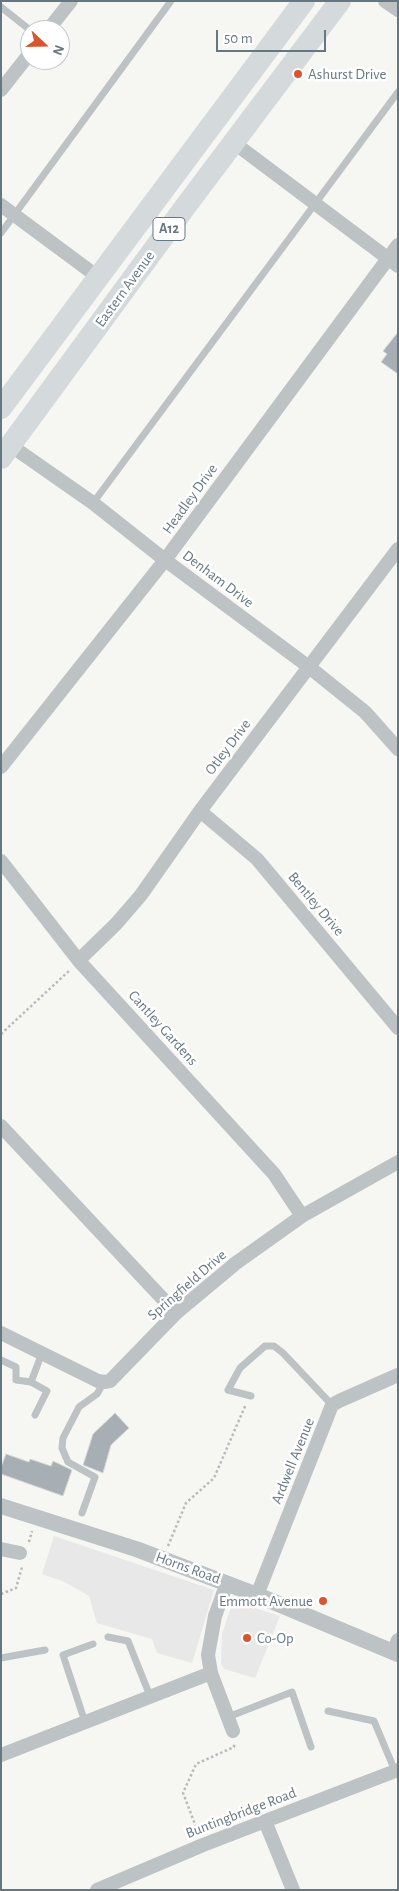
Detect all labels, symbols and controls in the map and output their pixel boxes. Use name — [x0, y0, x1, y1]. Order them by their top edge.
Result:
north arrow — [20, 20, 70, 70]
scale bar — [219, 20, 329, 52]
text: 50 m — [224, 31, 253, 46]
text: N — [50, 43, 66, 57]
place label: Ashurst Drive — [308, 65, 386, 83]
marker: Ashurst Drive — [292, 68, 304, 80]
road number: A12 — [153, 218, 185, 240]
street label: Eastern Avenue — [91, 247, 159, 331]
street label: Headley Drive — [159, 460, 221, 538]
street label: Denham Drive — [179, 546, 257, 612]
street label: Otley Drive — [201, 716, 255, 778]
street label: Bentley Drive — [284, 868, 348, 940]
street label: Cantley Gardens — [125, 987, 201, 1069]
street label: Springfield Drive — [144, 1246, 230, 1324]
street label: Ardwell Avenue — [268, 1415, 318, 1507]
street label: Horns Road — [153, 1548, 223, 1588]
place label: Emmott Avenue — [219, 1592, 313, 1610]
marker: Emmott Avenue — [317, 1595, 329, 1607]
place label: Co-Op — [257, 1629, 294, 1647]
marker: Co-Op — [241, 1632, 253, 1644]
street label: Buntingbridge Road — [183, 1784, 299, 1842]

